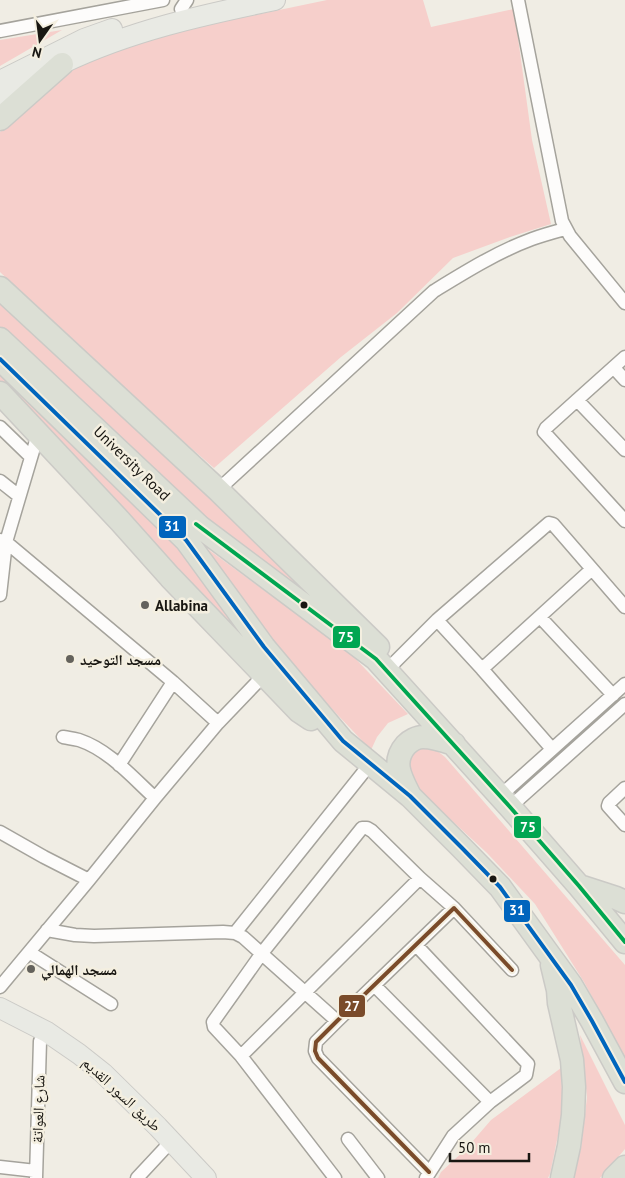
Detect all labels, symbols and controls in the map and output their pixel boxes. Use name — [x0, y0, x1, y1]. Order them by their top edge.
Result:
north arrow — [15, 15, 65, 65]
text: N — [30, 43, 43, 62]
street label: University Road — [90, 422, 174, 504]
line badge: 31 — [158, 515, 187, 539]
text: 31 — [164, 517, 180, 535]
place label: Allabina — [155, 596, 208, 615]
marker: Allabina — [139, 599, 151, 611]
unlabelled marker — [299, 600, 309, 610]
line badge: 75 — [332, 625, 361, 649]
text: 75 — [338, 628, 354, 646]
place label: مسجد التوحيد — [80, 650, 161, 669]
marker: مسجد التوحيد — [64, 653, 76, 665]
line badge: 75 — [513, 815, 542, 839]
text: 75 — [520, 818, 536, 836]
unlabelled marker — [488, 874, 498, 884]
line badge: 31 — [503, 899, 531, 923]
text: 31 — [509, 901, 525, 919]
place label: مسجد الهمالي — [41, 960, 117, 981]
marker: مسجد الهمالي — [25, 963, 37, 975]
line badge: 27 — [338, 994, 366, 1018]
text: 27 — [344, 997, 360, 1015]
street label: طريق السور القديم — [78, 1053, 165, 1136]
street label: شارع العواتة — [27, 1075, 50, 1143]
scale bar — [450, 1130, 529, 1162]
text: 50 m — [458, 1138, 491, 1157]

